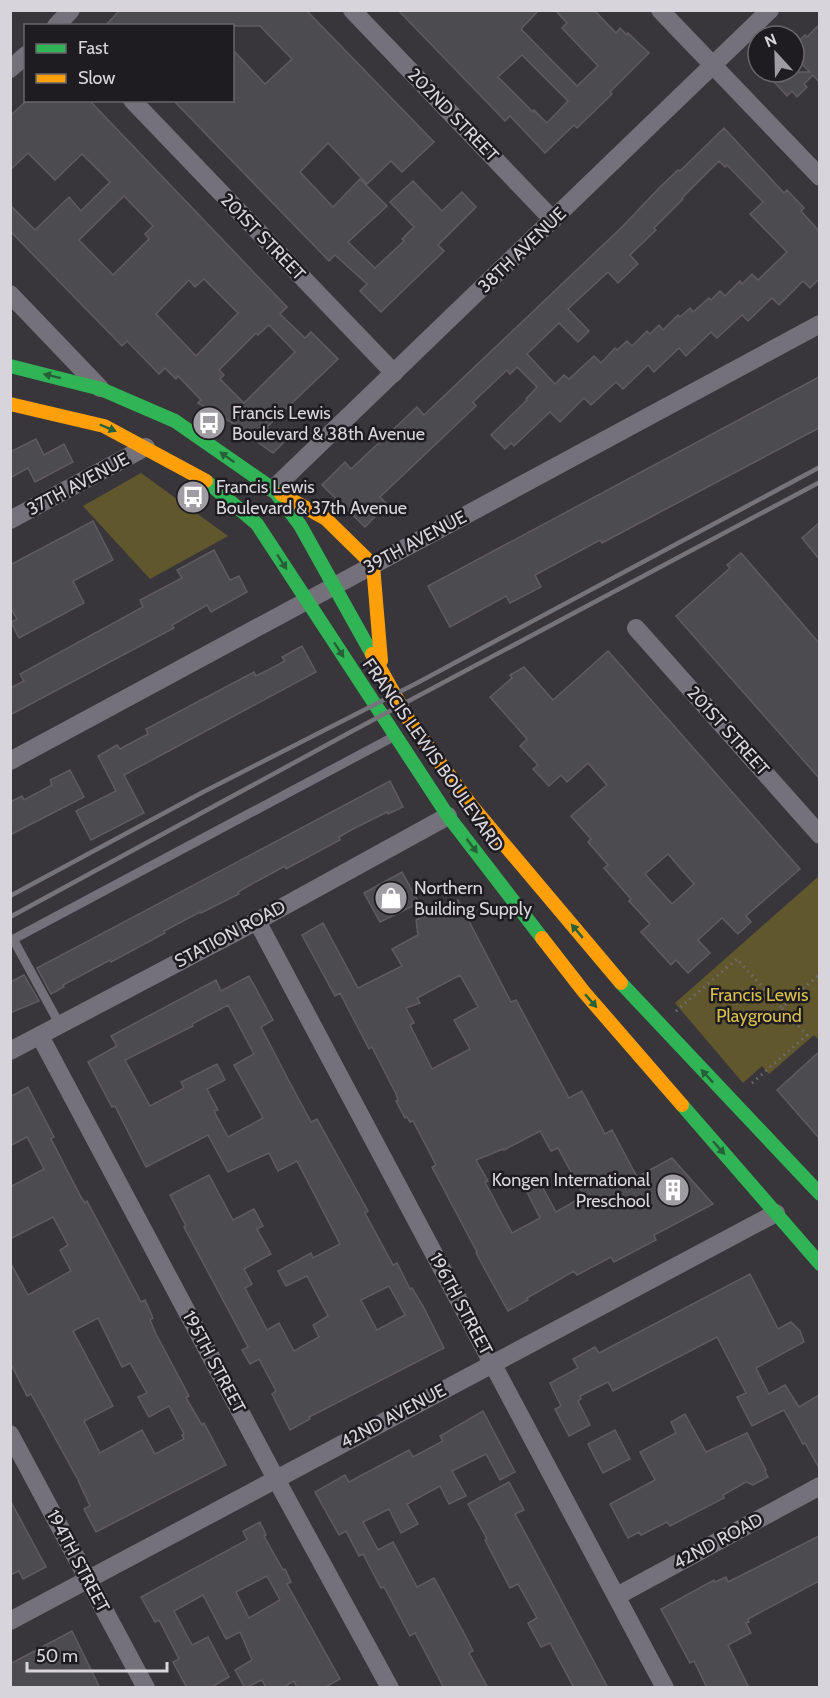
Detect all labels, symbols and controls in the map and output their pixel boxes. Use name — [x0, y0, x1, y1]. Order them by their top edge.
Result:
legend — [24, 24, 234, 102]
north arrow — [746, 24, 806, 84]
text: N — [762, 30, 779, 51]
text: Fast — [78, 37, 109, 59]
street label: 202ND STREET — [403, 64, 503, 167]
text: Slow — [78, 67, 115, 89]
street label: 201ST STREET — [216, 189, 310, 285]
street label: 38TH AVENUE — [473, 203, 571, 297]
one-way arrow — [42, 371, 60, 380]
place label: Francis Lewis Boulevard & 38th Avenue — [232, 402, 425, 445]
bus stop icon: Francis Lewis Boulevard & 38th Avenue — [191, 405, 227, 441]
one-way arrow — [99, 423, 117, 433]
street label: 37TH AVENUE — [23, 448, 133, 520]
one-way arrow — [219, 451, 235, 463]
place label: Francis Lewis Boulevard & 37th Avenue — [216, 476, 407, 519]
bus stop icon: Francis Lewis Boulevard & 37th Avenue — [175, 479, 211, 515]
street label: 39TH AVENUE — [360, 506, 470, 578]
one-way arrow — [276, 554, 288, 570]
one-way arrow — [333, 642, 344, 658]
street label: FRANCIS LEWIS BOULEVARD — [358, 654, 508, 856]
street label: 201ST STREET — [682, 682, 774, 780]
one-way arrow — [466, 838, 478, 854]
place label: Northern Building Supply — [414, 877, 532, 920]
shop icon: Northern Building Supply — [373, 880, 409, 916]
street label: STATION ROAD — [171, 895, 289, 973]
one-way arrow — [570, 923, 583, 939]
park label: Francis Lewis Playground — [710, 984, 808, 1027]
one-way arrow — [584, 993, 597, 1008]
one-way arrow — [700, 1068, 714, 1083]
one-way arrow — [712, 1140, 726, 1155]
place label: Kongen International Preschool — [492, 1169, 651, 1212]
building icon: Kongen International Preschool — [655, 1172, 691, 1208]
street label: 196TH STREET — [425, 1249, 497, 1359]
street label: 195TH STREET — [178, 1307, 250, 1417]
street label: 42ND AVENUE — [336, 1379, 450, 1453]
street label: 194TH STREET — [42, 1506, 114, 1616]
street label: 42ND ROAD — [669, 1508, 767, 1574]
scale bar — [27, 1635, 166, 1673]
text: 50 m — [36, 1645, 78, 1667]

